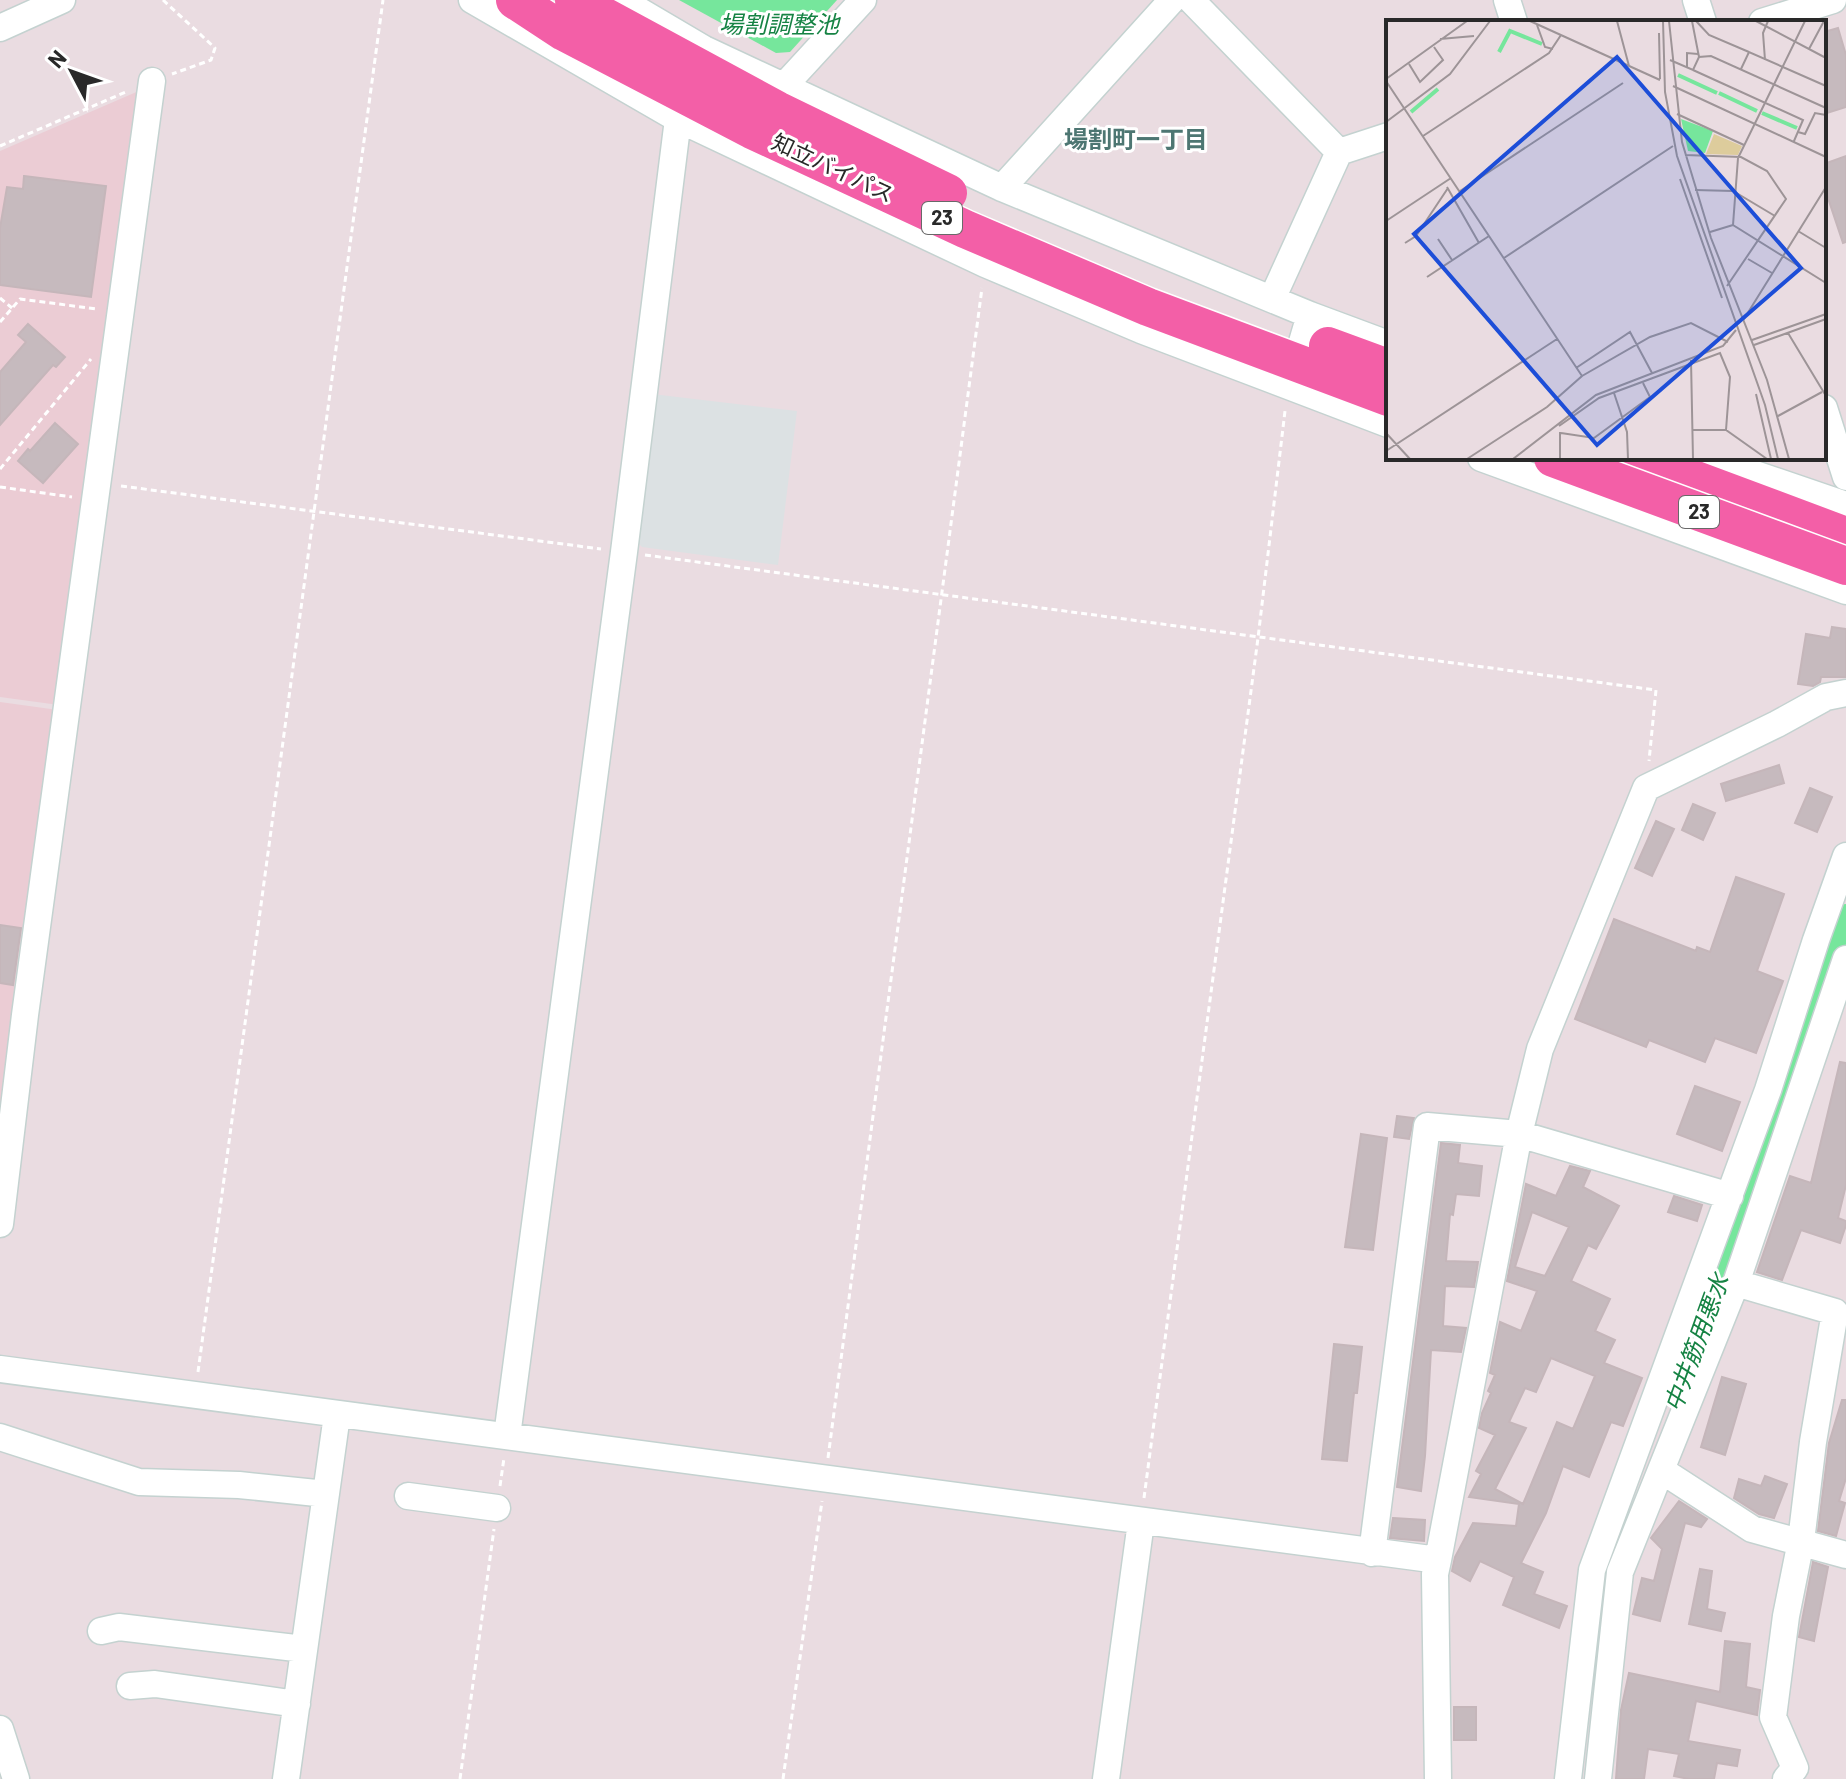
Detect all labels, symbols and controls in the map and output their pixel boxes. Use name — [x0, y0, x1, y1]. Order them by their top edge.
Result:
water label: 場割調整池 — [719, 9, 841, 38]
inset map — [1386, 20, 1826, 460]
north arrow — [32, 32, 112, 112]
text: N — [42, 44, 71, 72]
district label: 場割町一丁目 — [1064, 124, 1208, 153]
street label: 知立バイパス — [768, 128, 899, 207]
road number: 23 — [922, 202, 962, 234]
road number: 23 — [1679, 496, 1719, 528]
water label: 中井筋用悪水 — [1657, 1267, 1735, 1415]

